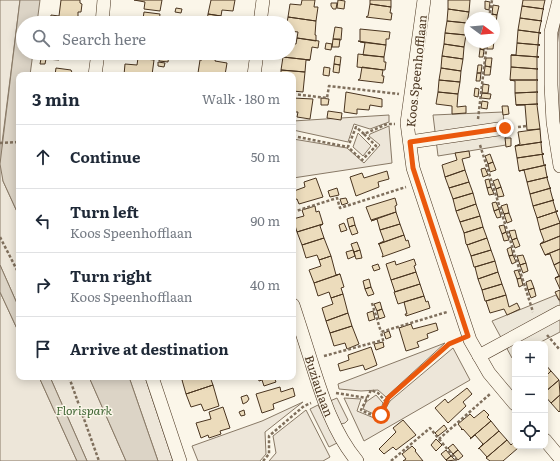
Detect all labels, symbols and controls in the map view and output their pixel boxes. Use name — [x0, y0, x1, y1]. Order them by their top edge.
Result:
north arrow — [464, 12, 500, 48]
street label: Koos Speenhofflaan — [401, 14, 431, 128]
search box — [16, 16, 296, 60]
icon: search — [30, 27, 52, 49]
text: Search here — [62, 27, 146, 50]
text: 3 min — [32, 86, 80, 111]
text: Walk · 180 m — [202, 89, 280, 108]
route end — [496, 119, 514, 137]
text: Continue — [70, 145, 140, 168]
icon: ahead — [32, 146, 54, 168]
text: 50 m — [251, 147, 280, 166]
text: Turn left — [70, 200, 139, 223]
icon: left — [32, 210, 54, 232]
text: 90 m — [250, 211, 280, 230]
text: Koos Speenhofflaan — [70, 223, 192, 242]
text: Turn right — [70, 264, 152, 287]
icon: right — [32, 274, 54, 296]
text: 40 m — [250, 275, 280, 294]
text: Koos Speenhofflaan — [70, 287, 192, 306]
text: Arrive at destination — [70, 337, 229, 360]
icon: arrive — [32, 338, 54, 360]
map controls — [512, 341, 548, 449]
button: + — [512, 341, 548, 377]
street label: Buziaulaan — [301, 353, 339, 419]
button: − — [512, 377, 548, 413]
park label: Florispark — [56, 401, 112, 419]
route start — [372, 406, 390, 424]
button: locate — [512, 413, 548, 449]

